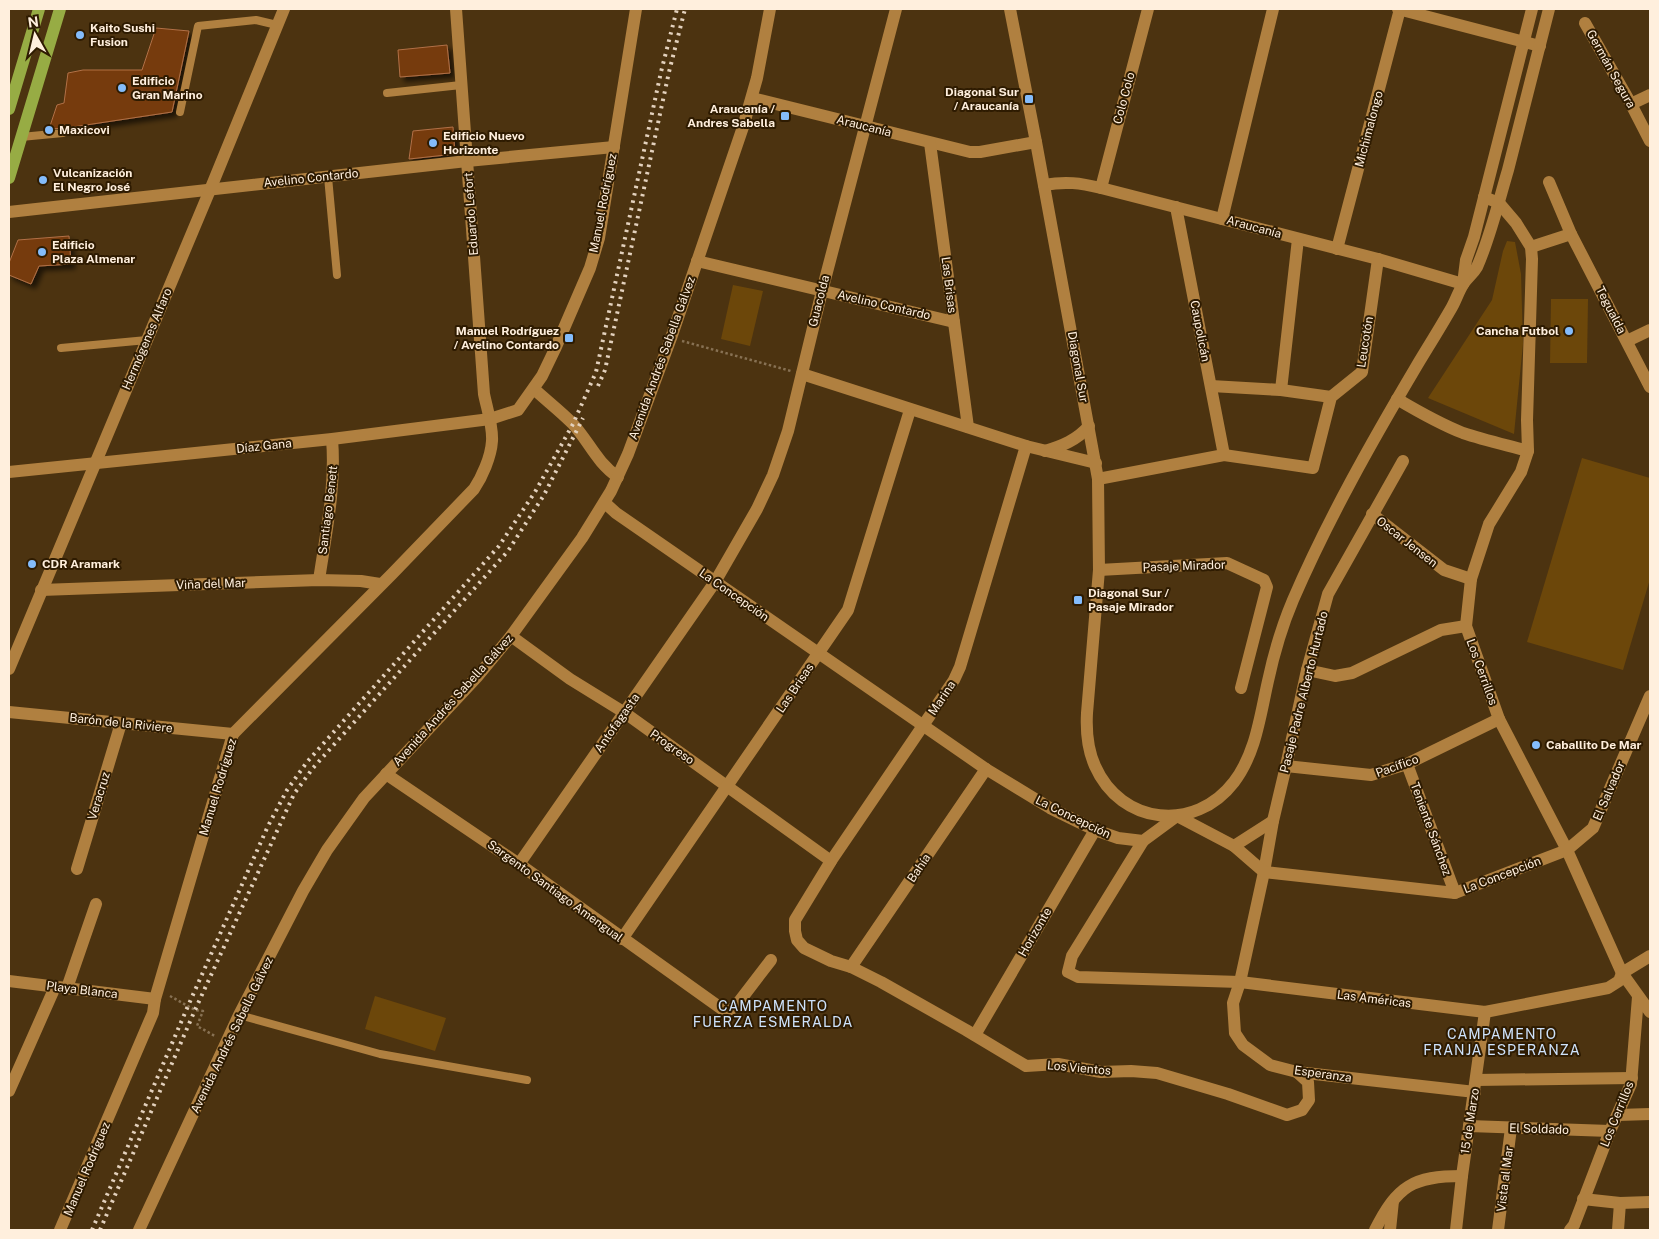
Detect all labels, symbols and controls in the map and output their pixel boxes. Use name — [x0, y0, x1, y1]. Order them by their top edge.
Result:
north arrow — [10, 10, 60, 60]
text: N — [27, 13, 40, 31]
place label: Kaito Sushi Fusion — [90, 21, 155, 49]
street label: Germán Segura — [1584, 27, 1638, 111]
marker: Kaito Sushi Fusion — [74, 29, 86, 41]
street label: Colo Colo — [1110, 70, 1138, 125]
place label: Edificio Gran Marino — [132, 74, 203, 102]
marker: Edificio Gran Marino — [116, 82, 128, 94]
place label: Diagonal Sur / Araucanía — [945, 85, 1019, 113]
street label: Michimalongo — [1352, 89, 1386, 169]
marker: Diagonal Sur / Araucanía — [1023, 93, 1035, 105]
place label: Araucanía / Andres Sabella — [687, 102, 775, 130]
marker: Araucanía / Andres Sabella — [779, 110, 791, 122]
street label: Araucanía — [835, 112, 893, 140]
place label: Maxicovi — [59, 123, 110, 137]
marker: Maxicovi — [43, 124, 55, 136]
place label: Edificio Nuevo Horizonte — [443, 129, 525, 157]
marker: Edificio Nuevo Horizonte — [427, 137, 439, 149]
street label: Manuel Rodríguez — [587, 152, 620, 254]
place label: Vulcanización El Negro José — [53, 166, 132, 194]
street label: Avelino Contardo — [263, 166, 359, 190]
street label: Eduardo Lefort — [461, 172, 481, 256]
marker: Vulcanización El Negro José — [37, 174, 49, 186]
street label: Araucanía — [1225, 213, 1283, 241]
place label: Edificio Plaza Almenar — [52, 238, 135, 266]
marker: Edificio Plaza Almenar — [36, 246, 48, 258]
street label: Las Brisas — [939, 256, 959, 314]
street label: Avenida Andrés Sabella Gálvez — [626, 274, 698, 441]
street label: Guacolda — [806, 274, 832, 328]
street label: Tegualda — [1593, 284, 1629, 336]
street label: Hermógenes Alfaro — [119, 286, 175, 392]
street label: Avelino Contardo — [836, 287, 932, 323]
street label: Caupolicán — [1187, 299, 1213, 363]
street label: Leucotón — [1354, 315, 1376, 369]
place label: Manuel Rodríguez / Avelino Contardo — [454, 324, 559, 352]
place label: Cancha Futbol — [1476, 324, 1559, 338]
marker: Cancha Futbol — [1563, 325, 1575, 337]
street label: Diagonal Sur — [1065, 330, 1091, 404]
marker: Manuel Rodríguez / Avelino Contardo — [563, 332, 575, 344]
street label: Díaz Gana — [236, 436, 292, 456]
street label: Santiago Benett — [316, 464, 340, 555]
street label: Oscar Jensen — [1374, 514, 1440, 570]
place label: CDR Aramark — [42, 557, 120, 571]
marker: CDR Aramark — [26, 558, 38, 570]
street label: Pasaje Mirador — [1142, 558, 1226, 574]
street label: La Concepción — [696, 566, 772, 624]
street label: Viña del Mar — [176, 576, 246, 592]
place label: Diagonal Sur / Pasaje Mirador — [1088, 586, 1174, 614]
marker: Diagonal Sur / Pasaje Mirador — [1072, 594, 1084, 606]
street label: Pasaje Padre Alberto Hurtado — [1277, 610, 1331, 774]
street label: Avenida Andrés Sabella Gálvez — [390, 631, 516, 769]
street label: Los Cerrillos — [1464, 637, 1500, 707]
street label: Las Brisas — [773, 661, 817, 715]
street label: Marina — [925, 678, 959, 718]
street label: Antofagasta — [592, 691, 642, 755]
street label: Barón de la Riviere — [69, 711, 174, 735]
street label: Progreso — [647, 727, 697, 767]
street label: Manuel Rodríguez — [197, 737, 239, 837]
place label: Caballito De Mar — [1546, 738, 1642, 752]
marker: Caballito De Mar — [1530, 739, 1542, 751]
street label: Pacífico — [1374, 752, 1421, 780]
street label: El Salvador — [1590, 759, 1628, 823]
street label: Veracruz — [85, 770, 113, 822]
street label: Teniente Sánchez — [1408, 781, 1454, 878]
street label: La Concepción — [1033, 793, 1113, 841]
street label: Sargento Santiago Amengual — [485, 837, 626, 945]
street label: Bahía — [904, 851, 934, 885]
street label: La Concepción — [1461, 854, 1543, 896]
street label: Horizonte — [1015, 905, 1055, 959]
street label: Avenida Andrés Sabella Gálvez — [188, 954, 276, 1116]
street label: Playa Blanca — [46, 979, 118, 1001]
street label: Las Américas — [1336, 987, 1412, 1011]
district label: CAMPAMENTO FUERZA ESMERALDA — [693, 998, 853, 1030]
district label: CAMPAMENTO FRANJA ESPERANZA — [1423, 1026, 1581, 1058]
street label: Los Vientos — [1047, 1058, 1111, 1078]
street label: Esperanza — [1293, 1063, 1353, 1085]
street label: Los Cerrillos — [1597, 1079, 1637, 1149]
street label: 15 de Marzo — [1458, 1087, 1482, 1155]
street label: Manuel Rodríguez — [61, 1120, 113, 1218]
street label: El Soldado — [1509, 1121, 1569, 1137]
street label: Vista al Mar — [1494, 1145, 1516, 1213]

